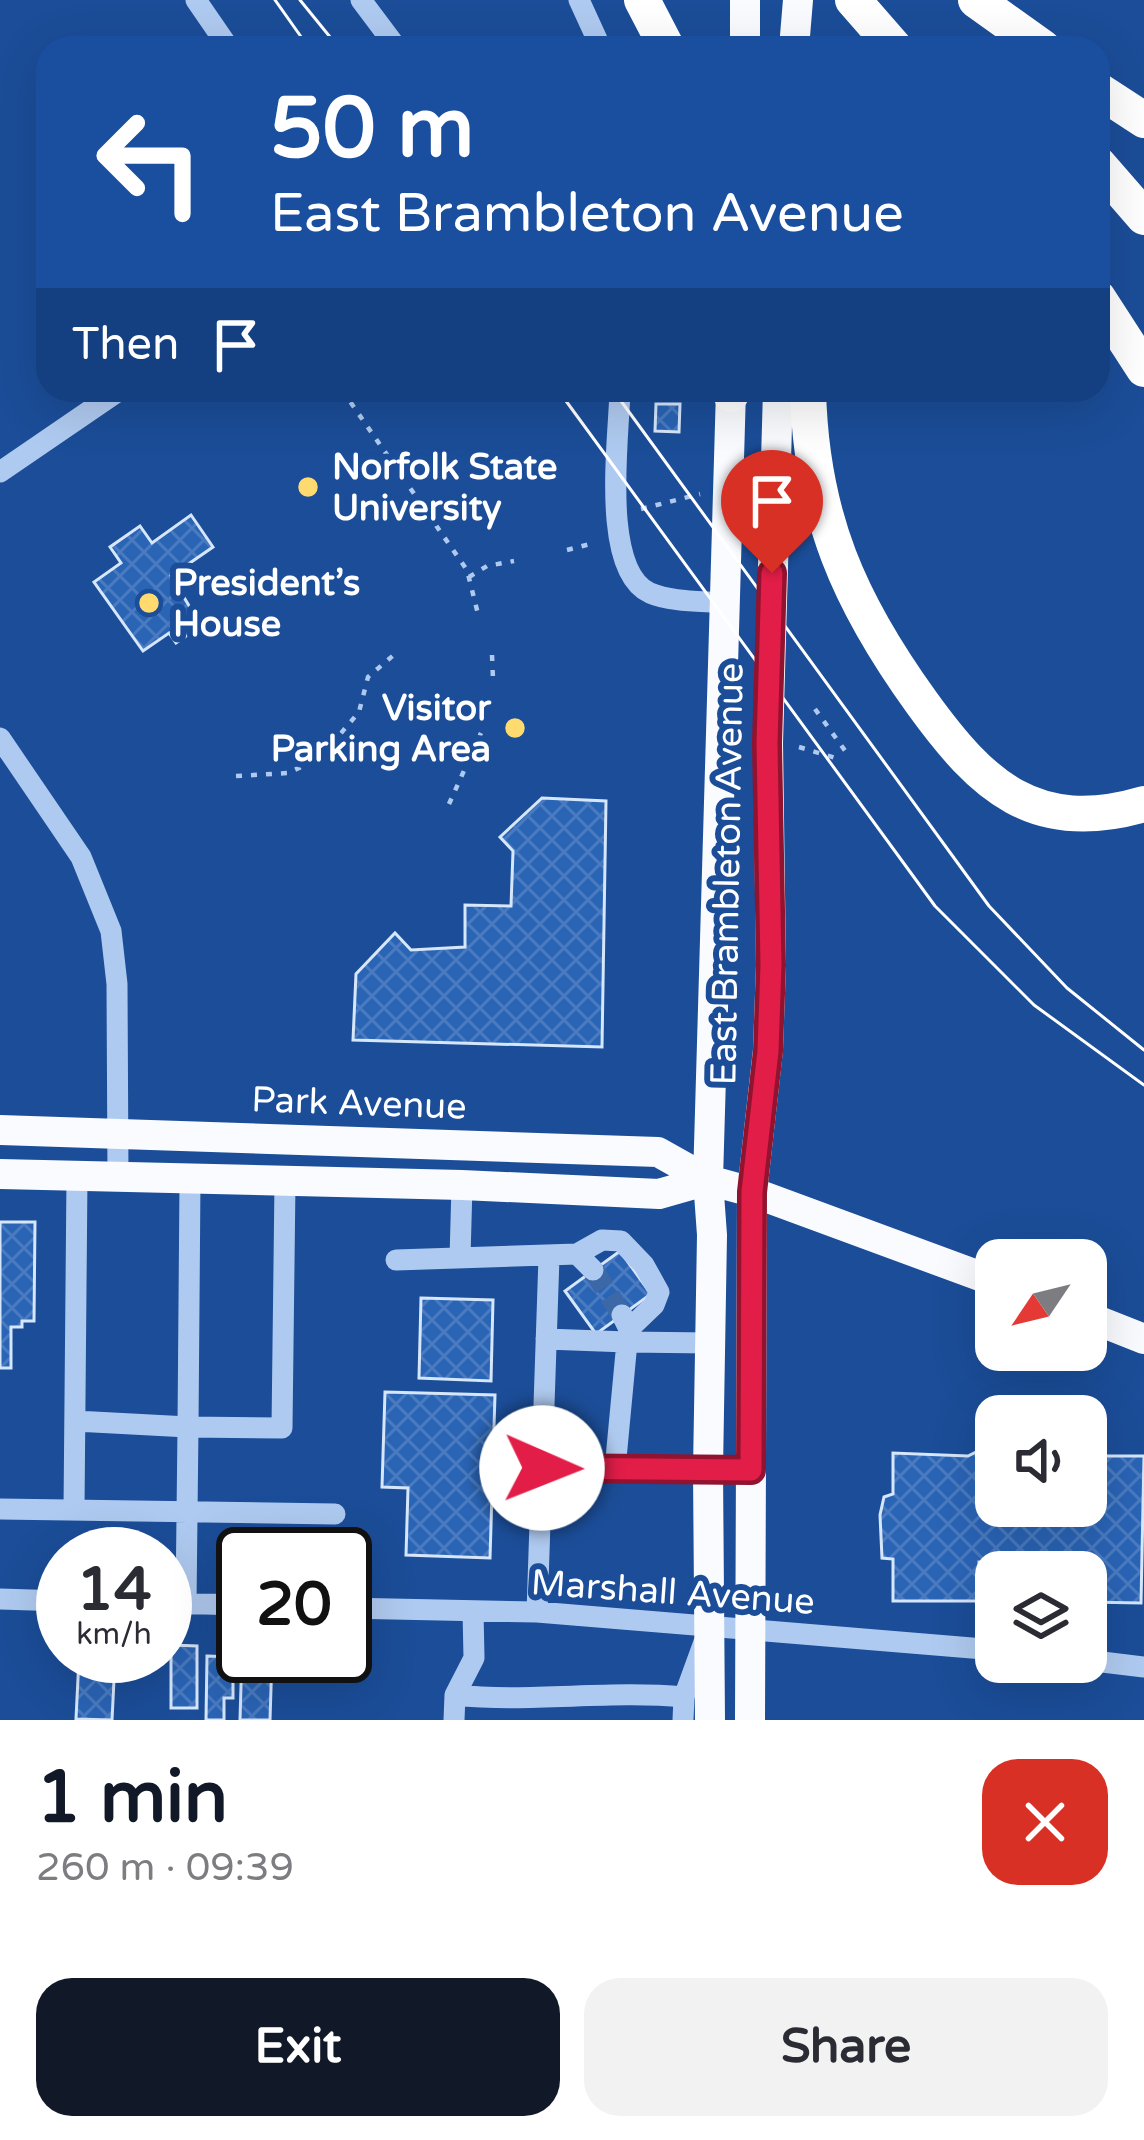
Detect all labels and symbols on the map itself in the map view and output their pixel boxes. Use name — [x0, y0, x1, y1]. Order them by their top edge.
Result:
place label: Norfolk State University — [332, 446, 557, 530]
pin — [721, 450, 823, 573]
marker: Norfolk State University — [295, 474, 321, 500]
place label: President’s House — [173, 562, 360, 646]
marker: President’s House — [136, 590, 162, 616]
street label: East Brambleton Avenue — [702, 662, 753, 1086]
place label: Visitor Parking Area — [271, 687, 492, 771]
marker: Visitor Parking Area — [502, 715, 528, 741]
street label: Park Avenue — [251, 1078, 467, 1129]
north arrow — [975, 1239, 1107, 1371]
position arrow — [479, 1405, 605, 1531]
speed limit sign: 20 — [216, 1527, 372, 1683]
street label: Marshall Avenue — [530, 1561, 816, 1624]

